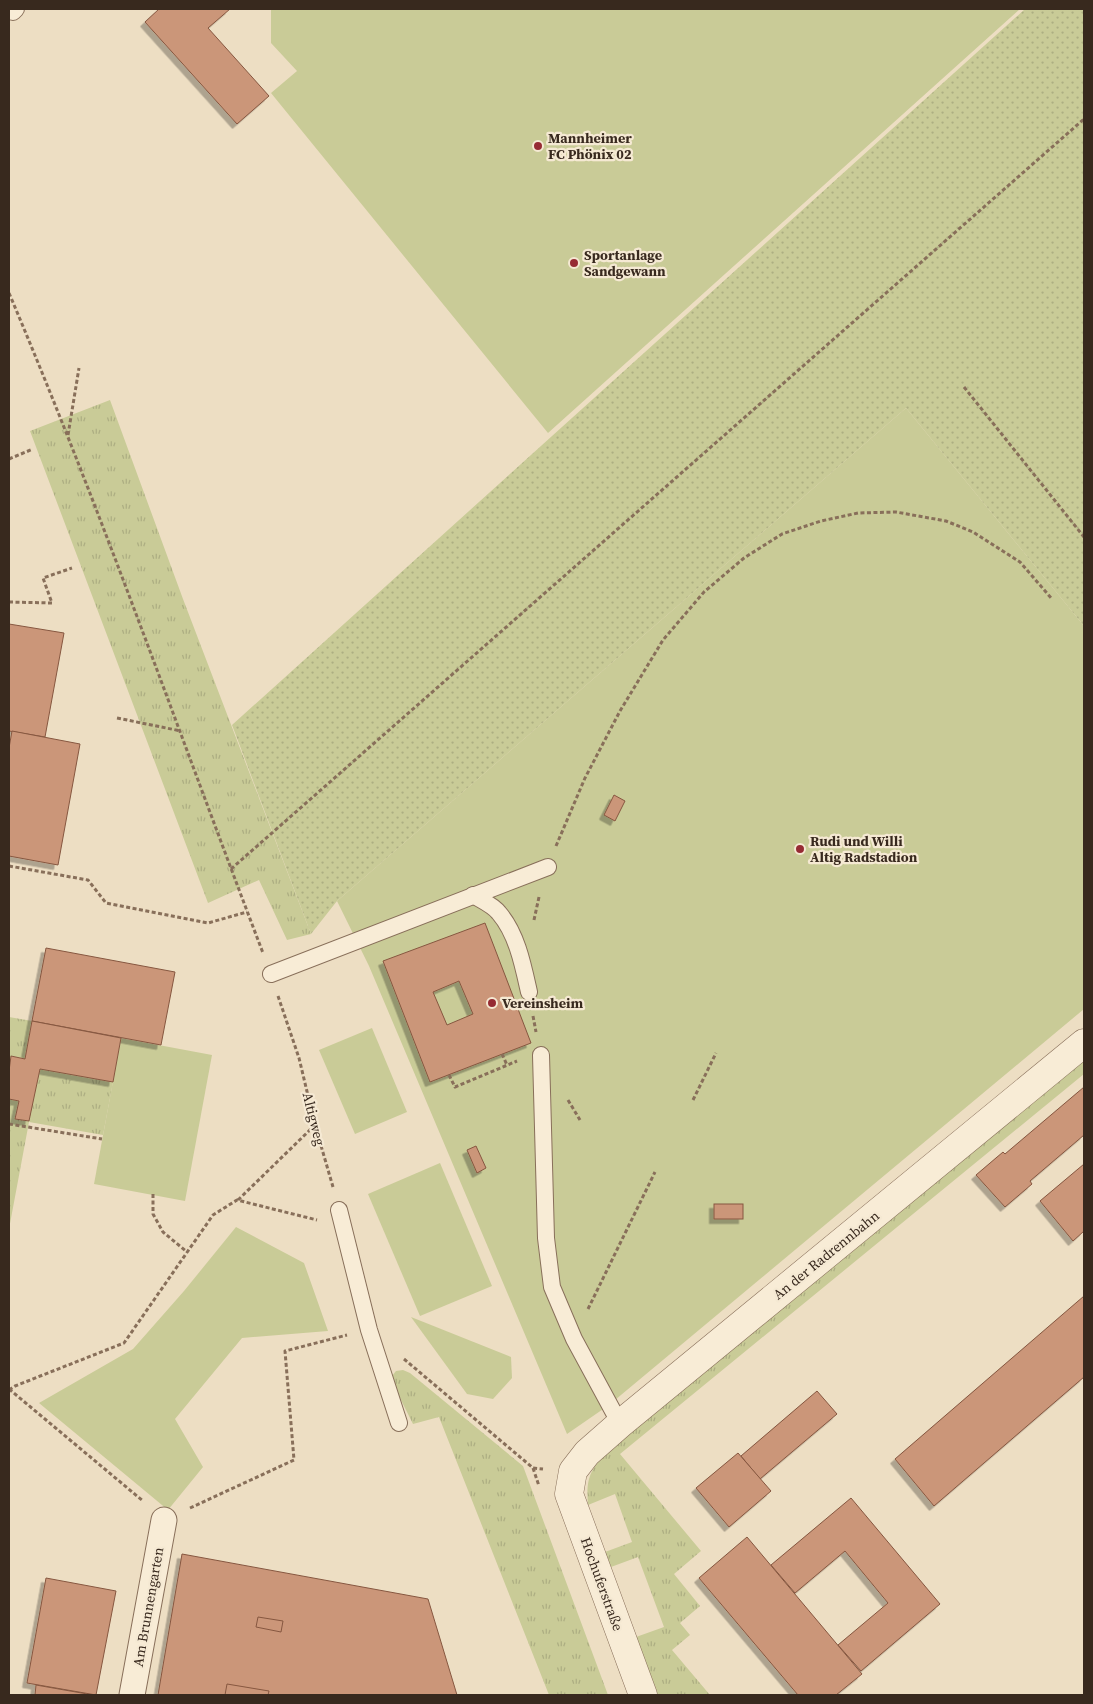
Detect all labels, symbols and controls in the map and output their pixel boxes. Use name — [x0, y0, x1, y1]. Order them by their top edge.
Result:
place label: Mannheimer FC Phönix 02 — [548, 128, 632, 164]
marker: Mannheimer FC Phönix 02 — [532, 140, 544, 152]
place label: Sportanlage Sandgewann — [584, 245, 666, 281]
marker: Sportanlage Sandgewann — [568, 257, 580, 269]
place label: Rudi und Willi Altig Radstadion — [810, 831, 918, 867]
marker: Rudi und Willi Altig Radstadion — [794, 843, 806, 855]
place label: Vereinsheim — [502, 993, 583, 1013]
marker: Vereinsheim — [486, 997, 498, 1009]
street label: Altigweg — [298, 1090, 330, 1148]
street label: An der Radrennbahn — [769, 1206, 884, 1304]
street label: Hochuferstraße — [576, 1534, 628, 1634]
street label: Am Brunnengarten — [128, 1545, 168, 1668]

